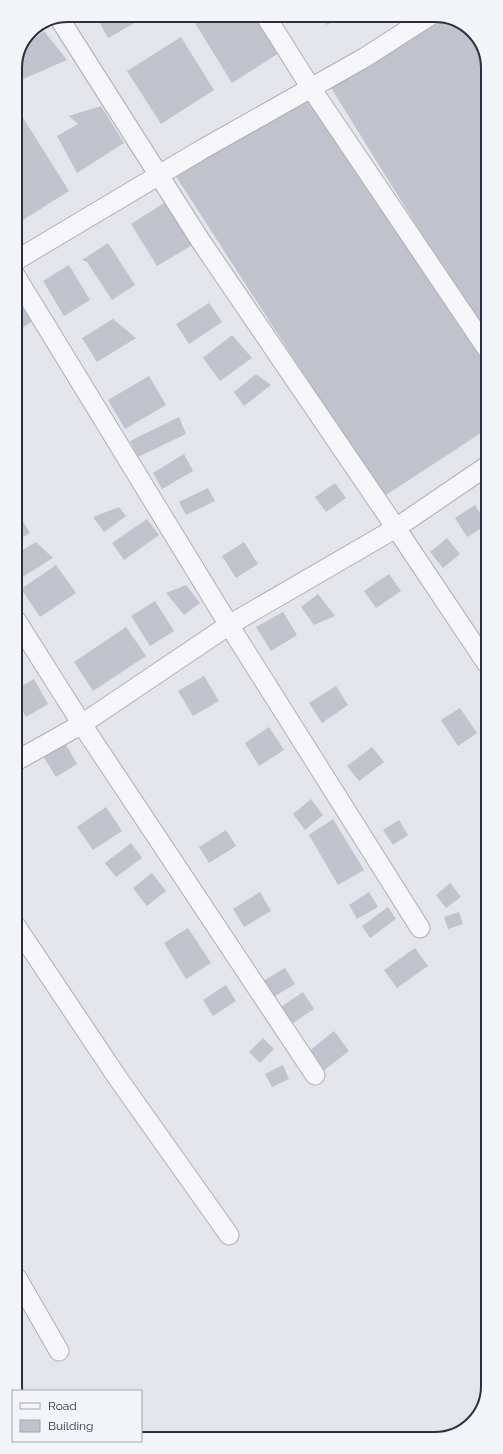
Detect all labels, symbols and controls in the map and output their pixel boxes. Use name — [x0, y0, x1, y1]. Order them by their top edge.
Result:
legend — [12, 1390, 142, 1442]
text: Road — [48, 1399, 77, 1413]
text: Building — [48, 1419, 94, 1433]

